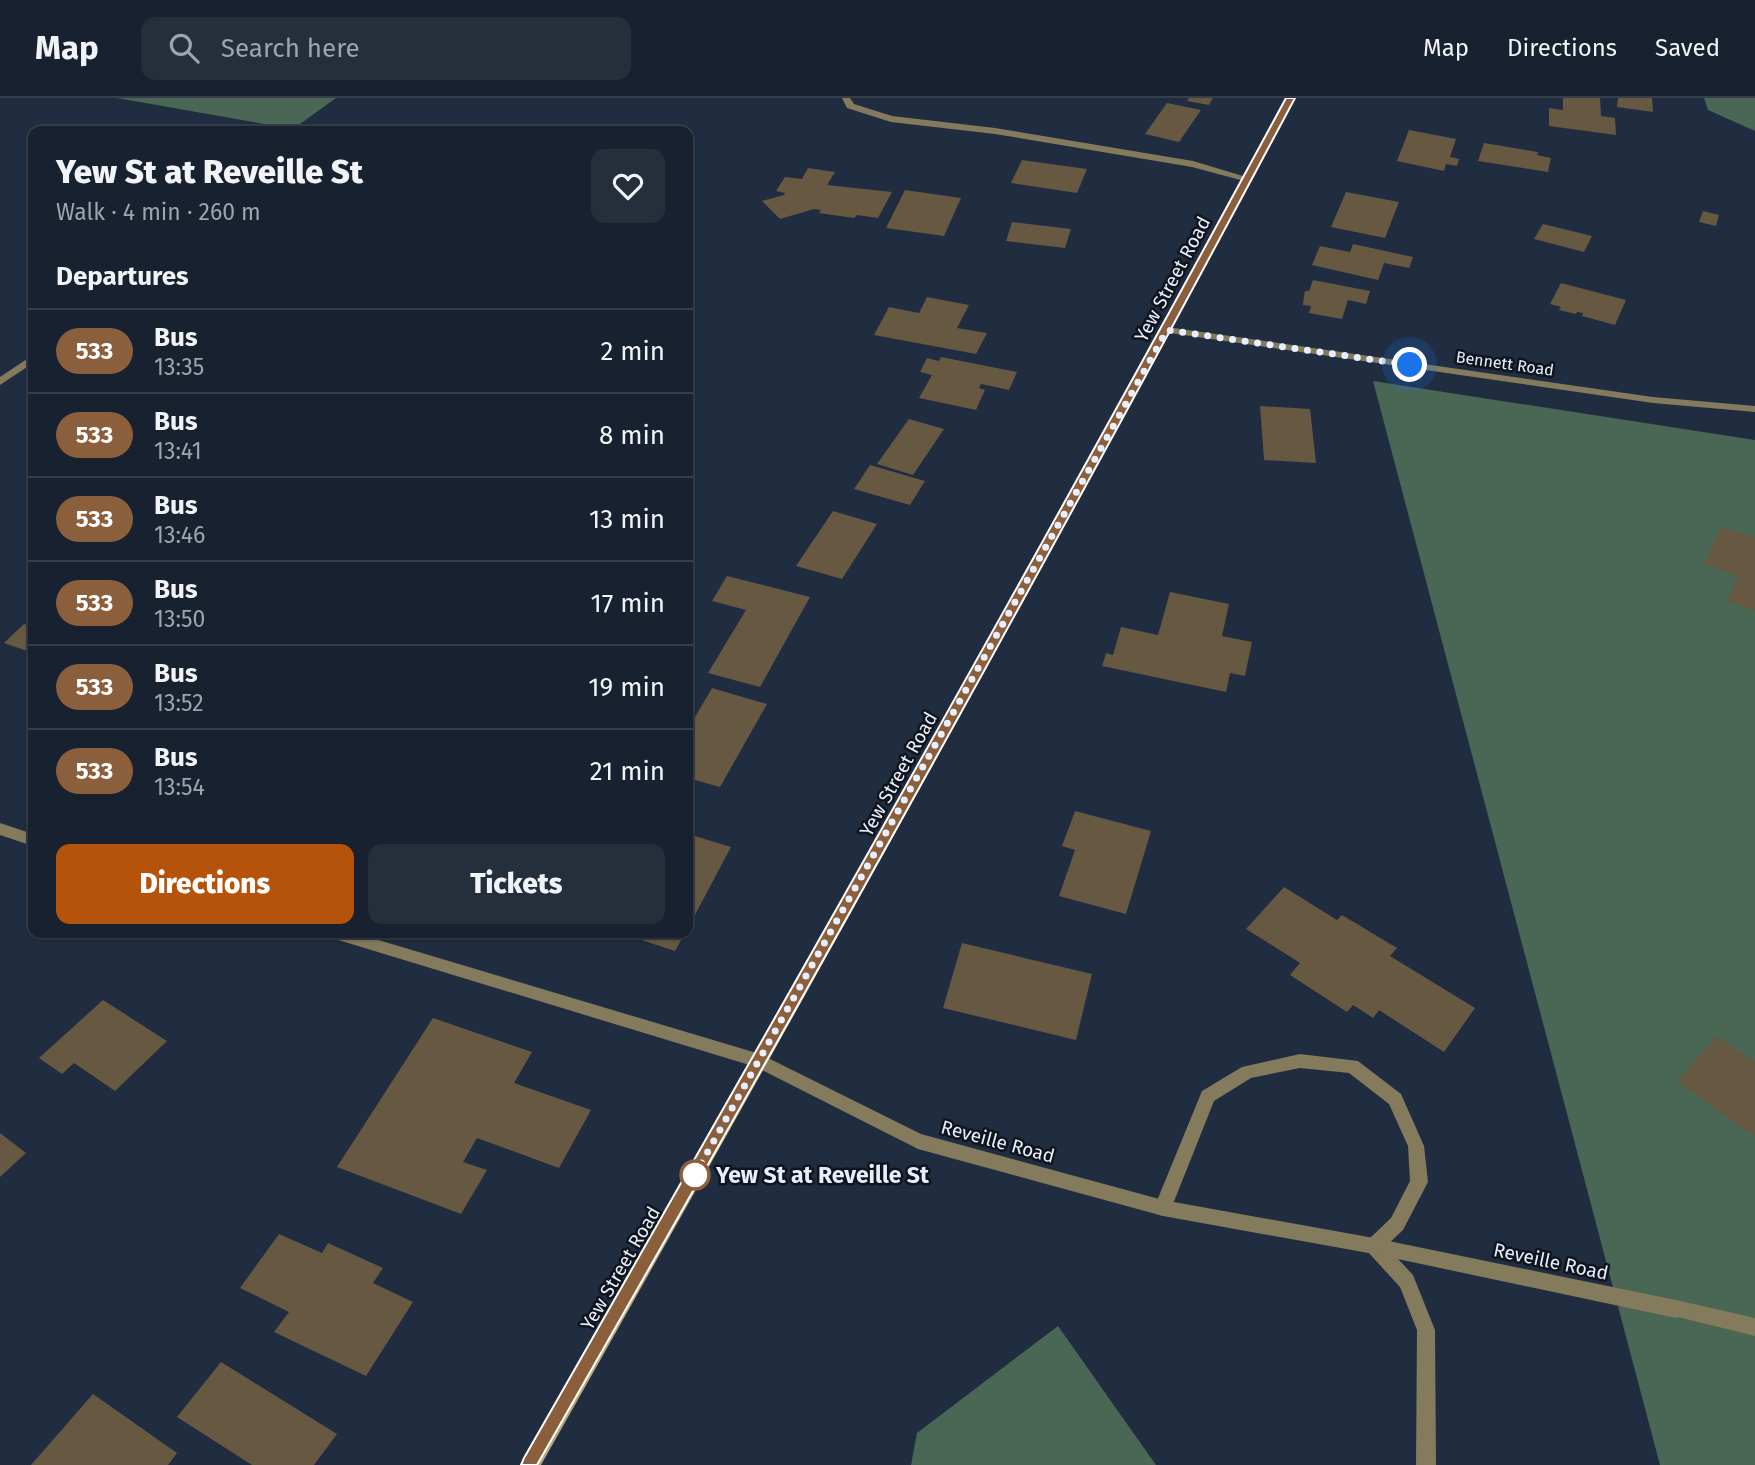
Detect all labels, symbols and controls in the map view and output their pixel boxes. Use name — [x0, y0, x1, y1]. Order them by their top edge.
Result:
search box — [141, 17, 631, 80]
text: Map — [35, 28, 99, 68]
icon: search — [165, 29, 203, 67]
text: Search here — [221, 33, 360, 64]
text: Map — [1423, 34, 1469, 62]
text: Directions — [1507, 34, 1617, 62]
text: Saved — [1655, 34, 1720, 62]
button: heart — [591, 149, 665, 223]
text: Yew St at Reveille St — [56, 152, 363, 192]
text: Walk · 4 min · 260 m — [56, 198, 261, 226]
street label: Yew Street Road — [1130, 213, 1215, 346]
text: Departures — [56, 261, 189, 292]
text: Bus — [154, 322, 197, 353]
text: 2 min — [600, 336, 665, 367]
text: 533 — [76, 337, 113, 365]
your location — [1392, 347, 1427, 382]
street label: Bennett Road — [1455, 347, 1555, 380]
text: 13:35 — [154, 353, 204, 381]
text: Bus — [154, 406, 197, 437]
text: 8 min — [599, 420, 665, 451]
text: 533 — [76, 421, 113, 449]
text: 13:41 — [154, 437, 202, 465]
text: Bus — [154, 490, 197, 521]
text: 13 min — [589, 504, 665, 535]
text: 533 — [76, 505, 113, 533]
text: 13:46 — [154, 521, 205, 549]
text: Bus — [154, 574, 197, 605]
text: 17 min — [590, 588, 665, 619]
text: 533 — [76, 589, 113, 617]
text: 13:50 — [154, 605, 205, 633]
text: Bus — [154, 658, 197, 689]
text: 19 min — [588, 672, 665, 703]
text: 533 — [76, 673, 113, 701]
text: 13:52 — [154, 689, 204, 717]
street label: Yew Street Road — [855, 708, 942, 840]
text: Bus — [154, 742, 197, 773]
text: 21 min — [590, 756, 665, 787]
text: 533 — [76, 757, 113, 785]
text: 13:54 — [154, 773, 205, 801]
button: Directions — [56, 844, 354, 924]
button: Tickets — [368, 844, 665, 924]
street label: Reveille Road — [939, 1115, 1057, 1168]
marker: Yew St at Reveille St — [680, 1160, 710, 1190]
place label: Yew St at Reveille St — [715, 1161, 930, 1189]
street label: Yew Street Road — [576, 1202, 665, 1334]
street label: Reveille Road — [1491, 1238, 1610, 1285]

